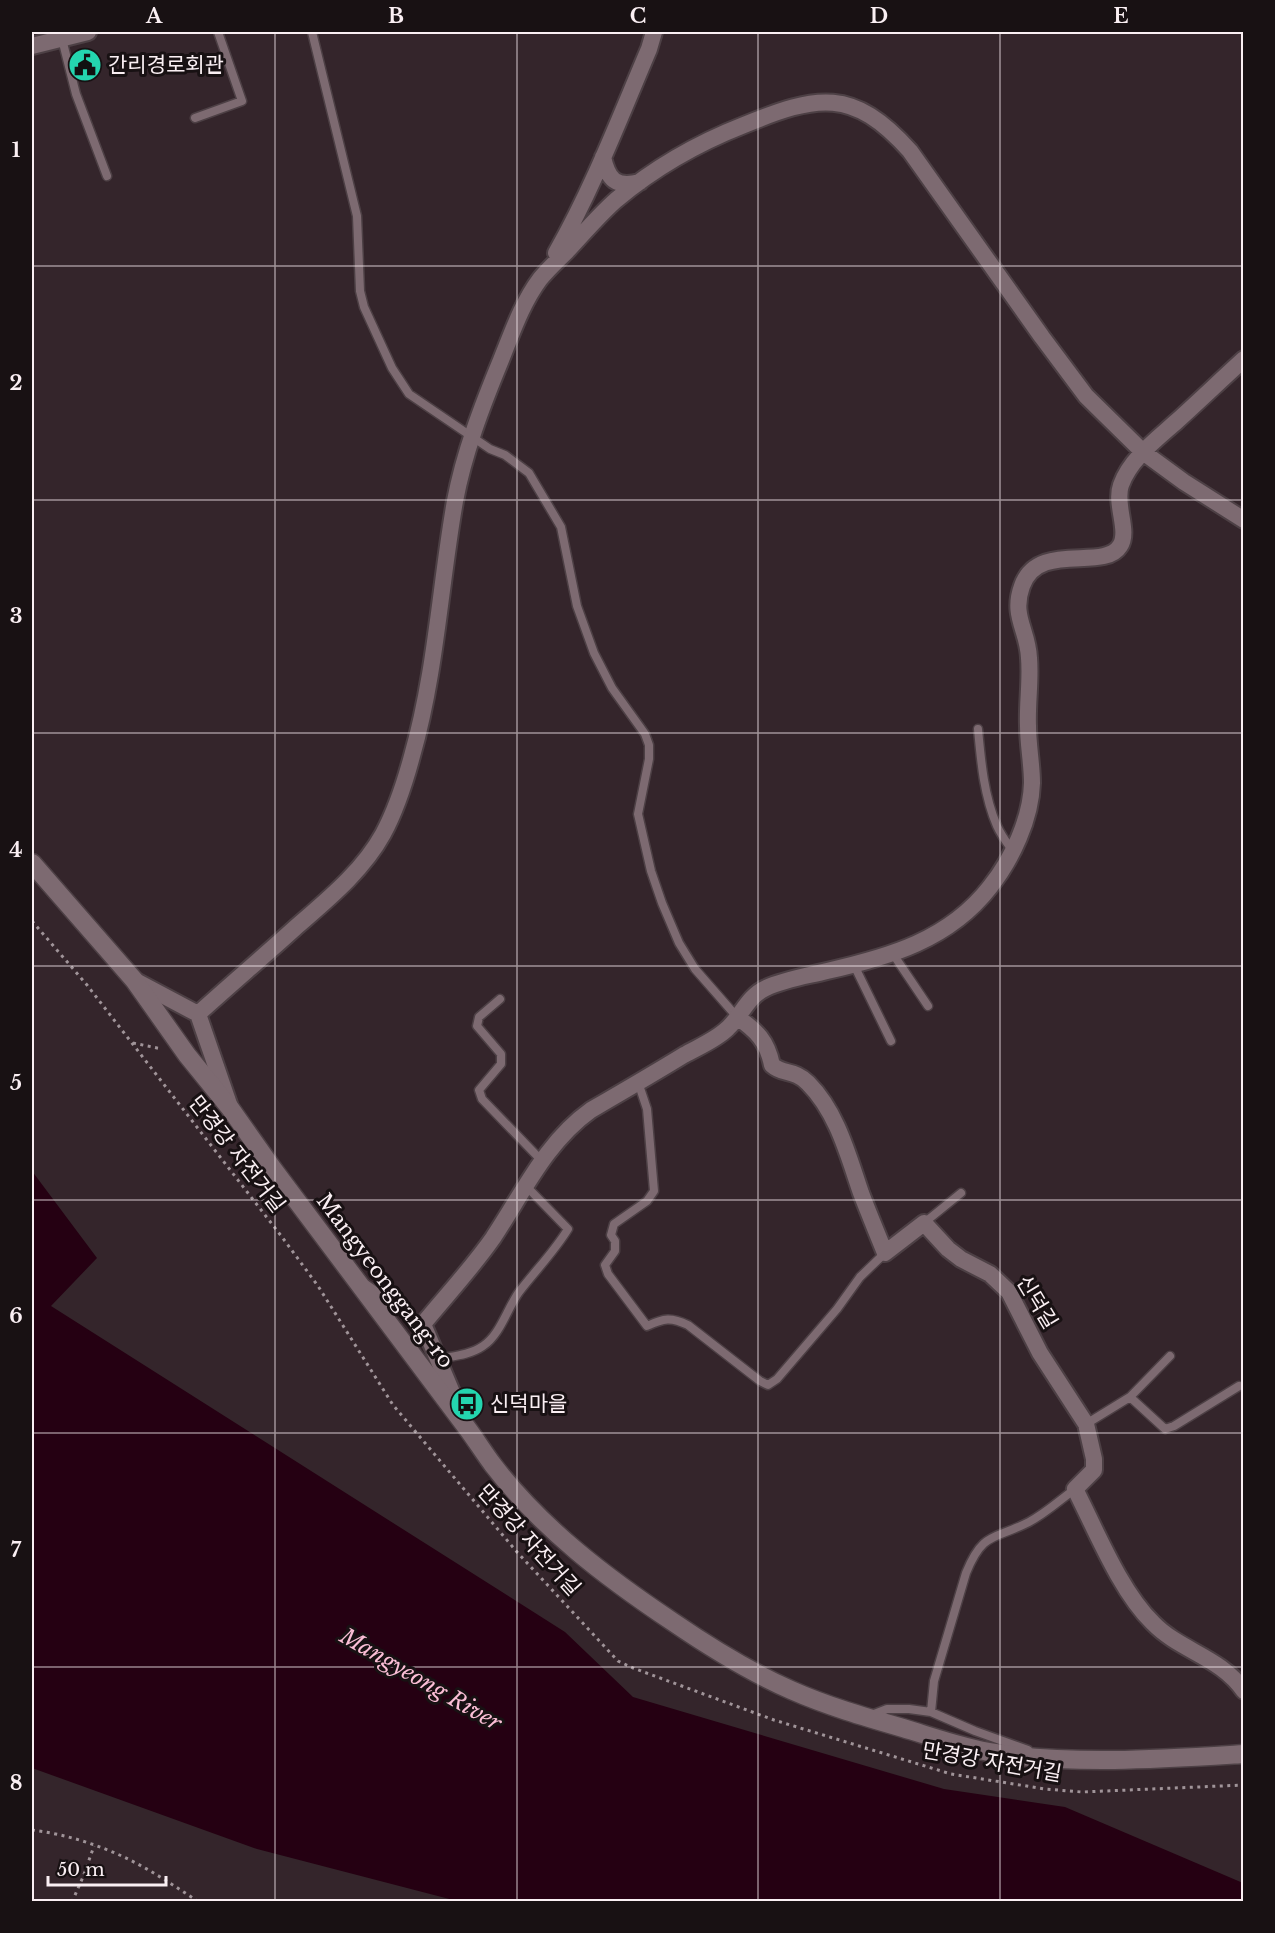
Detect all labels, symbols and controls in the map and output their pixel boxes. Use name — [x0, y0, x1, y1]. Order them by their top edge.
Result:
text: A — [145, 4, 163, 28]
text: B — [388, 4, 404, 28]
text: C — [630, 4, 646, 28]
text: D — [870, 4, 888, 28]
text: E — [1113, 4, 1129, 28]
public building icon: 간리경로회관 — [67, 47, 103, 83]
place label: 간리경로회관 — [108, 52, 224, 78]
text: 1 — [12, 138, 21, 162]
text: 2 — [9, 371, 23, 395]
text: 3 — [10, 604, 22, 628]
text: 4 — [9, 838, 23, 862]
text: 5 — [10, 1071, 22, 1095]
street label: 만경강 자전거길 — [183, 1090, 291, 1218]
street label: Mangyeonggang-ro — [311, 1189, 459, 1373]
street label: 신덕길 — [1011, 1270, 1063, 1334]
text: 6 — [9, 1304, 23, 1328]
bus stop icon: 신덕마을 — [449, 1386, 485, 1422]
place label: 신덕마을 — [490, 1391, 567, 1417]
street label: 만경강 자전거길 — [472, 1479, 586, 1601]
text: 7 — [11, 1538, 22, 1562]
water label: Mangyeong River — [334, 1622, 507, 1737]
street label: 만경강 자전거길 — [920, 1737, 1064, 1787]
text: 8 — [10, 1771, 22, 1795]
scale bar — [48, 1849, 166, 1887]
text: 50 m — [57, 1859, 105, 1881]

